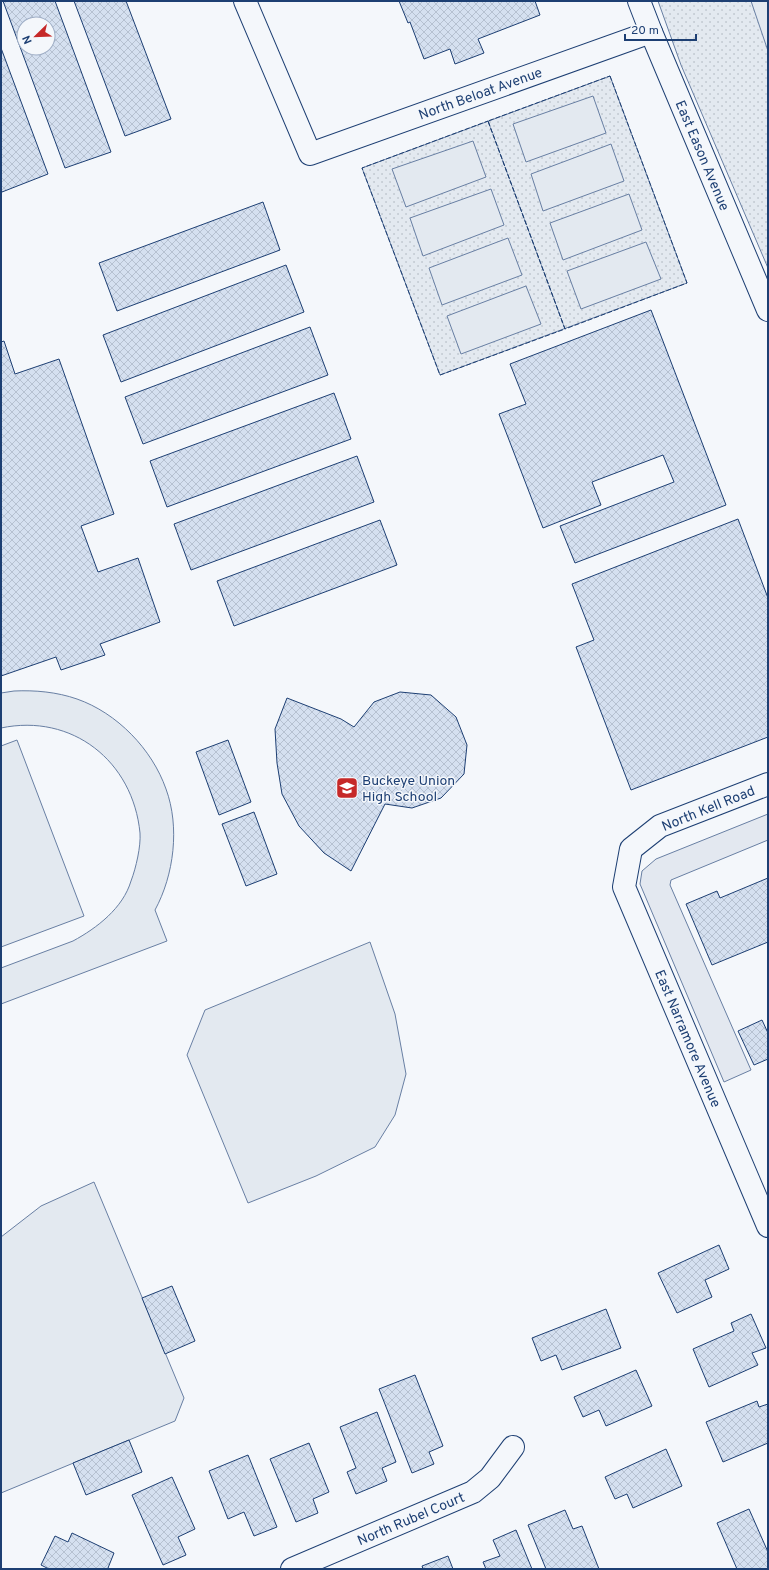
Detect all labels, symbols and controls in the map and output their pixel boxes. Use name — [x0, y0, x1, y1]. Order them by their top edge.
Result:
north arrow — [16, 16, 56, 56]
scale bar — [625, 16, 696, 42]
text: 20 m — [631, 23, 659, 39]
text: N — [20, 33, 36, 46]
street label: North Beloat Avenue — [417, 65, 545, 124]
street label: East Eason Avenue — [671, 98, 732, 214]
place label: Buckeye Union High School — [362, 773, 455, 806]
school or university icon: Buckeye Union High School — [334, 775, 360, 801]
street label: North Kell Road — [659, 783, 758, 836]
street label: East Narramore Avenue — [650, 968, 724, 1110]
street label: North Rubel Court — [355, 1490, 468, 1550]

